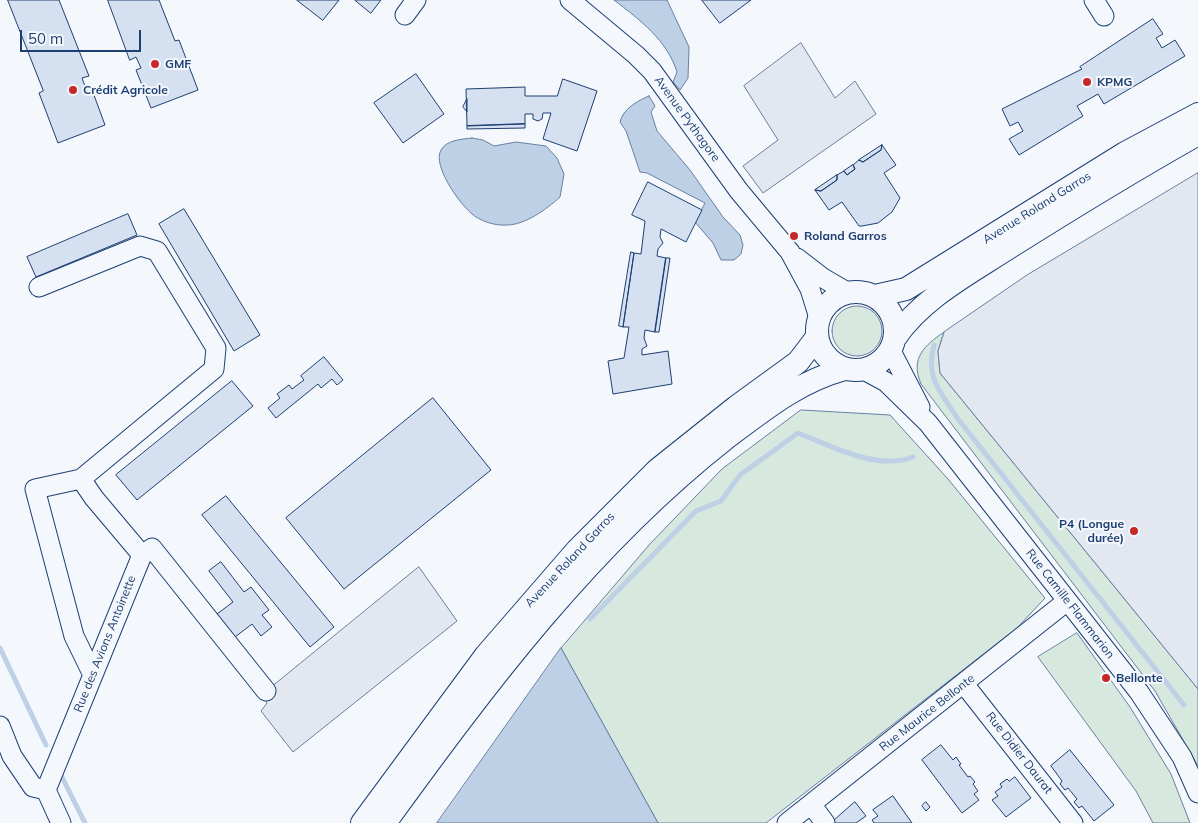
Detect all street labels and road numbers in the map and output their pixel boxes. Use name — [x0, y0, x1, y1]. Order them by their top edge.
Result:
street label: Avenue Pythagore — [651, 73, 723, 165]
street label: Avenue Roland Garros — [980, 169, 1094, 247]
street label: Avenue Roland Garros — [522, 509, 618, 611]
street label: Rue Camille Flammarion — [1023, 546, 1117, 662]
street label: Rue des Avions Antoinette — [71, 573, 139, 715]
street label: Rue Maurice Bellonte — [876, 671, 978, 755]
street label: Rue Didier Daurat — [983, 709, 1055, 797]

